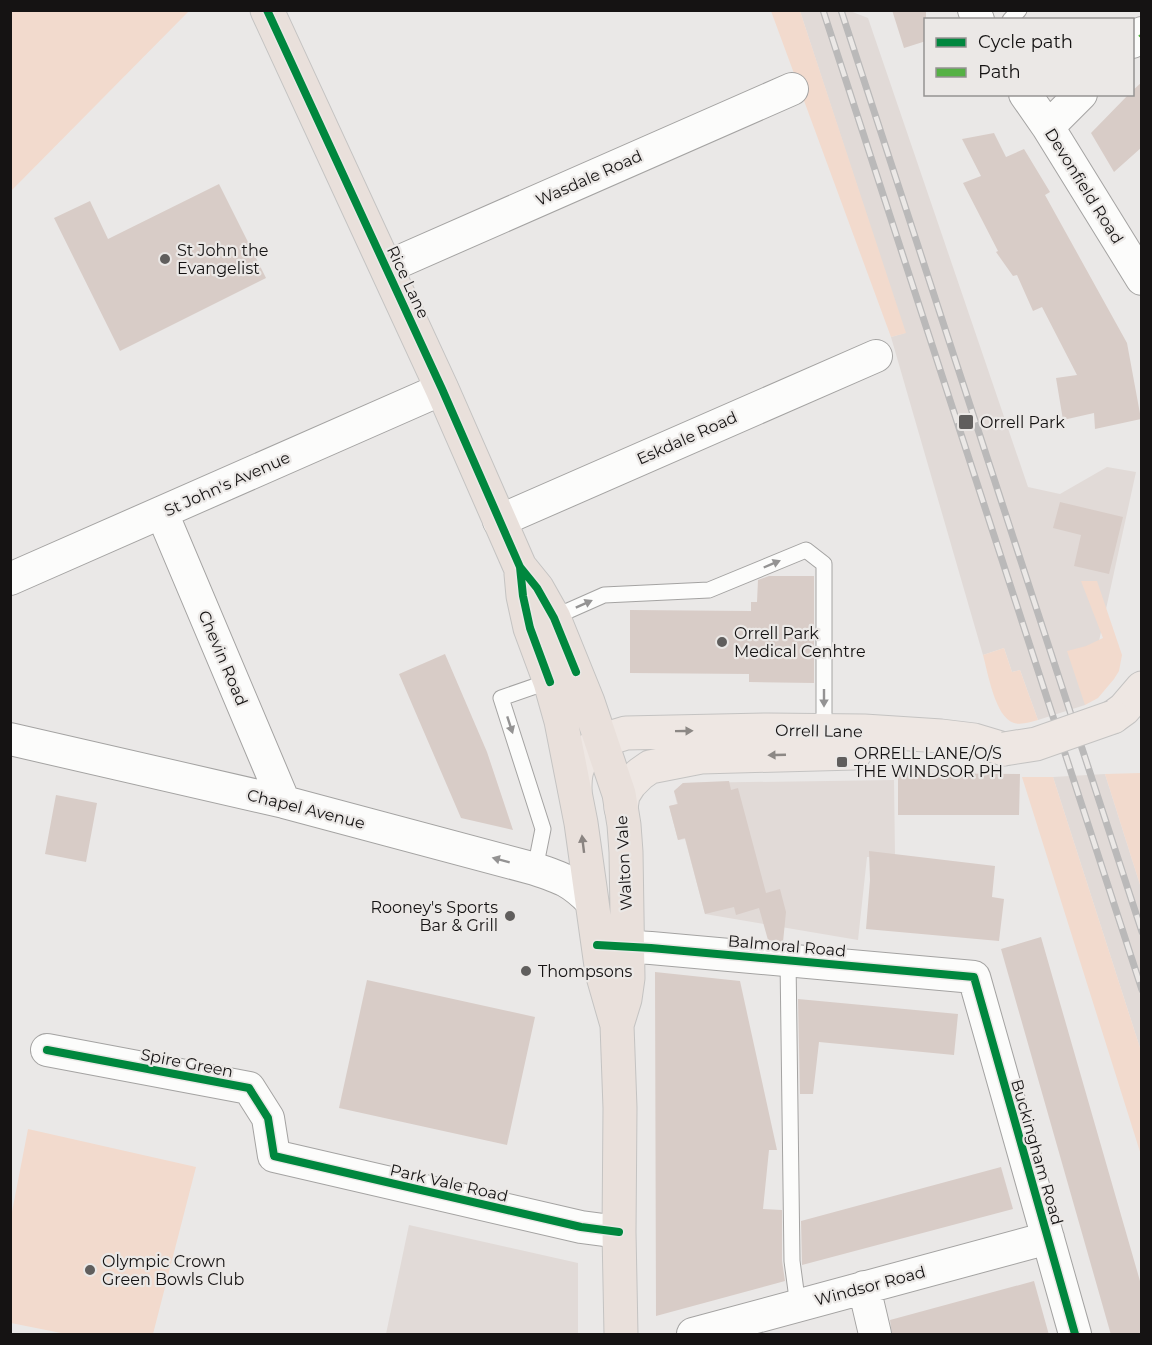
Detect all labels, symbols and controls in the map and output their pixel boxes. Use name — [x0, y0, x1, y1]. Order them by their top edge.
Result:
legend — [924, 18, 1134, 96]
text: Cycle path — [978, 31, 1073, 53]
text: Path — [978, 61, 1021, 83]
street label: Devonfield Road — [1041, 125, 1127, 247]
street label: Wasdale Road — [533, 146, 645, 210]
place label: St John the Evangelist — [177, 241, 268, 278]
street label: Rice Lane — [383, 243, 433, 321]
marker: St John the Evangelist — [158, 252, 172, 266]
street label: Eskdale Road — [634, 407, 740, 469]
marker: Orrell Park — [957, 413, 975, 431]
place label: Orrell Park — [980, 413, 1065, 432]
street label: St John's Avenue — [161, 448, 293, 520]
one-way arrow — [763, 559, 781, 569]
one-way arrow — [575, 599, 593, 609]
street label: Chevin Road — [194, 608, 252, 708]
place label: Orrell Park Medical Cenhtre — [734, 624, 866, 661]
marker: Orrell Park Medical Cenhtre — [715, 635, 729, 649]
one-way arrow — [819, 689, 829, 708]
one-way arrow — [505, 716, 515, 734]
street label: Orrell Lane — [775, 721, 863, 741]
one-way arrow — [674, 727, 693, 736]
place label: ORRELL LANE/O/S THE WINDSOR PH — [854, 744, 1003, 781]
one-way arrow — [768, 750, 787, 759]
marker: ORRELL LANE/O/S THE WINDSOR PH — [835, 755, 849, 769]
street label: Chapel Avenue — [245, 785, 367, 833]
street label: Walton Vale — [612, 815, 636, 911]
one-way arrow — [579, 834, 588, 853]
one-way arrow — [492, 855, 511, 865]
place label: Rooney's Sports Bar & Grill — [370, 898, 498, 935]
marker: Rooney's Sports Bar & Grill — [503, 909, 517, 923]
street label: Balmoral Road — [727, 931, 847, 961]
place label: Thompsons — [538, 962, 633, 981]
marker: Thompsons — [519, 964, 533, 978]
street label: Spire Green — [139, 1045, 235, 1081]
street label: Buckingham Road — [1007, 1077, 1067, 1227]
street label: Park Vale Road — [388, 1160, 510, 1206]
place label: Olympic Crown Green Bowls Club — [102, 1252, 245, 1289]
street label: Windsor Road — [813, 1262, 927, 1310]
marker: Olympic Crown Green Bowls Club — [83, 1263, 97, 1277]

